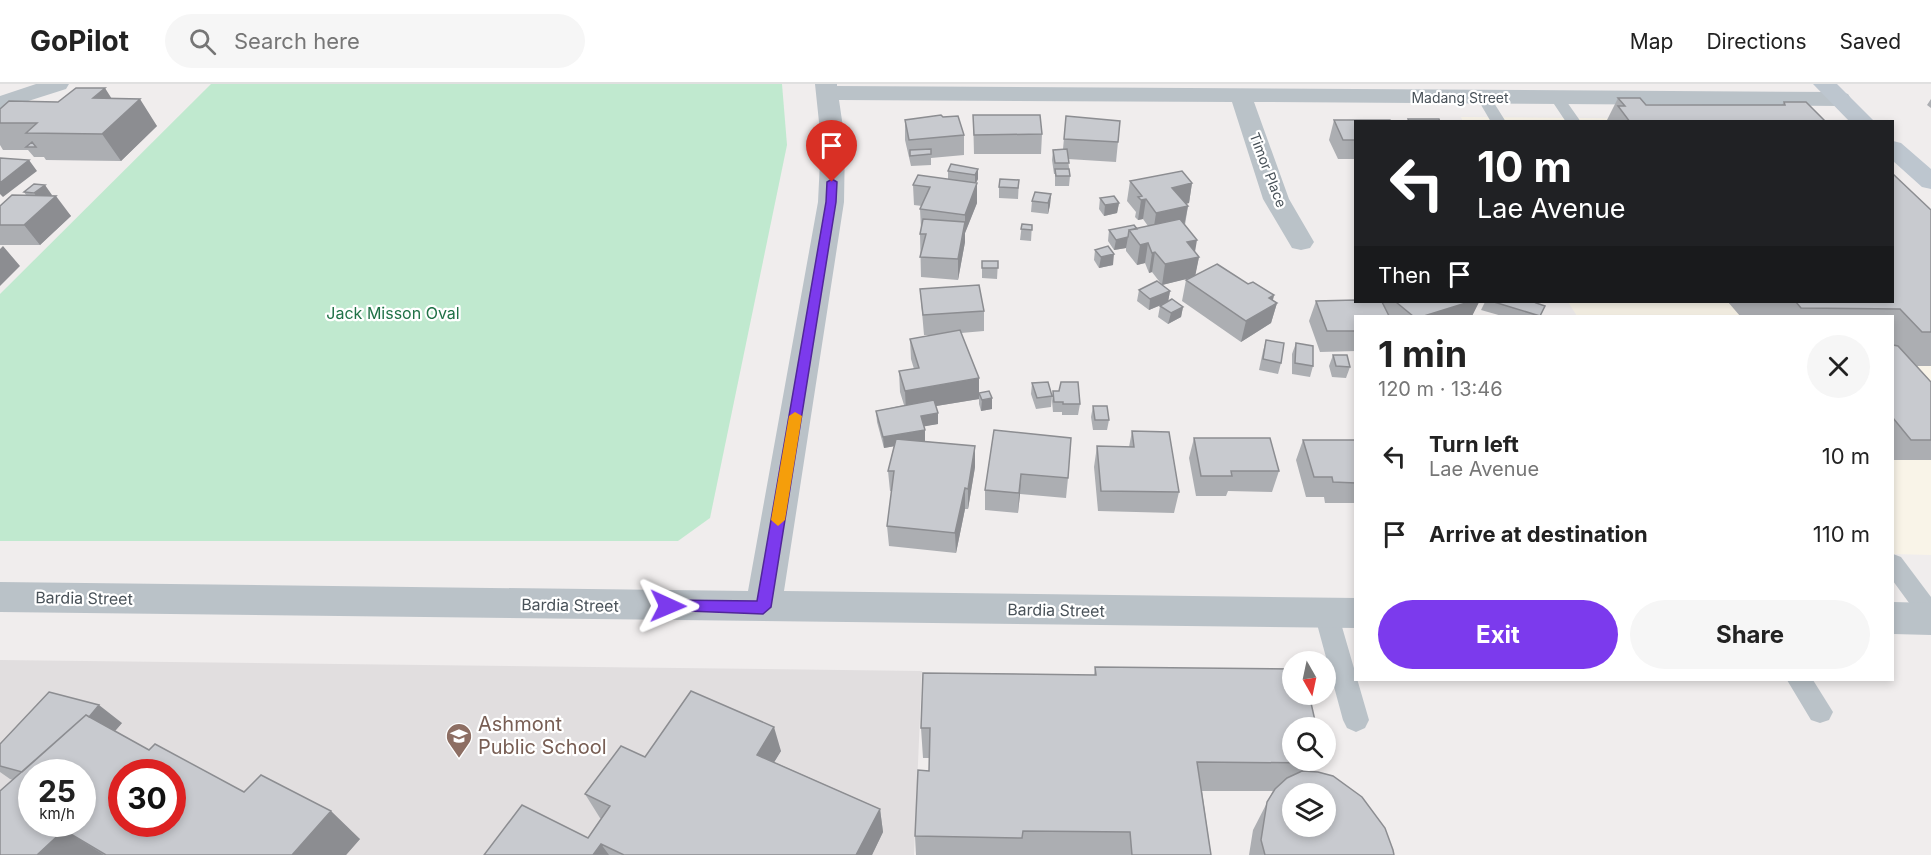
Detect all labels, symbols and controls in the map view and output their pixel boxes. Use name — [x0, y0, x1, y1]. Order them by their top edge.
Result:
search box — [165, 14, 585, 68]
text: GoPilot — [30, 24, 129, 58]
icon: search — [186, 25, 219, 58]
text: Search here — [234, 28, 360, 54]
text: Map — [1630, 29, 1673, 54]
text: Directions — [1706, 29, 1807, 54]
text: Saved — [1840, 29, 1901, 54]
street label: Madang Street — [1411, 89, 1509, 106]
pin — [806, 120, 857, 182]
icon: arrive — [815, 129, 848, 162]
street label: Timor Place — [1246, 130, 1290, 210]
text: 10 m — [1477, 141, 1572, 192]
icon: left — [1378, 144, 1456, 222]
text: Lae Avenue — [1477, 192, 1626, 225]
icon: arrive — [1443, 258, 1476, 291]
text: Then — [1378, 262, 1431, 288]
park label: Jack Misson Oval — [326, 303, 460, 323]
text: 1 min — [1378, 332, 1467, 376]
button: close — [1807, 335, 1870, 398]
text: 120 m · 13:46 — [1378, 377, 1503, 401]
text: Turn left — [1429, 431, 1519, 457]
icon: left — [1378, 440, 1411, 473]
text: 10 m — [1822, 443, 1870, 469]
text: Lae Avenue — [1429, 457, 1539, 481]
icon: arrive — [1378, 518, 1411, 551]
text: Arrive at destination — [1429, 521, 1648, 547]
text: 110 m — [1813, 521, 1870, 547]
position arrow — [636, 574, 700, 638]
street label: Bardia Street — [35, 587, 133, 609]
street label: Bardia Street — [521, 594, 619, 616]
street label: Bardia Street — [1007, 599, 1105, 621]
button: Exit — [1378, 600, 1618, 669]
button: Share — [1630, 600, 1870, 669]
north arrow — [1282, 651, 1336, 705]
map controls — [1282, 651, 1336, 837]
place label: Ashmont Public School — [478, 712, 607, 759]
button: search — [1282, 717, 1336, 771]
school or university icon: Ashmont Public School — [444, 721, 474, 759]
speed limit sign: 30 — [108, 759, 186, 837]
text: 25 — [38, 773, 76, 809]
button: layers — [1282, 783, 1336, 837]
text: km/h — [39, 804, 75, 823]

